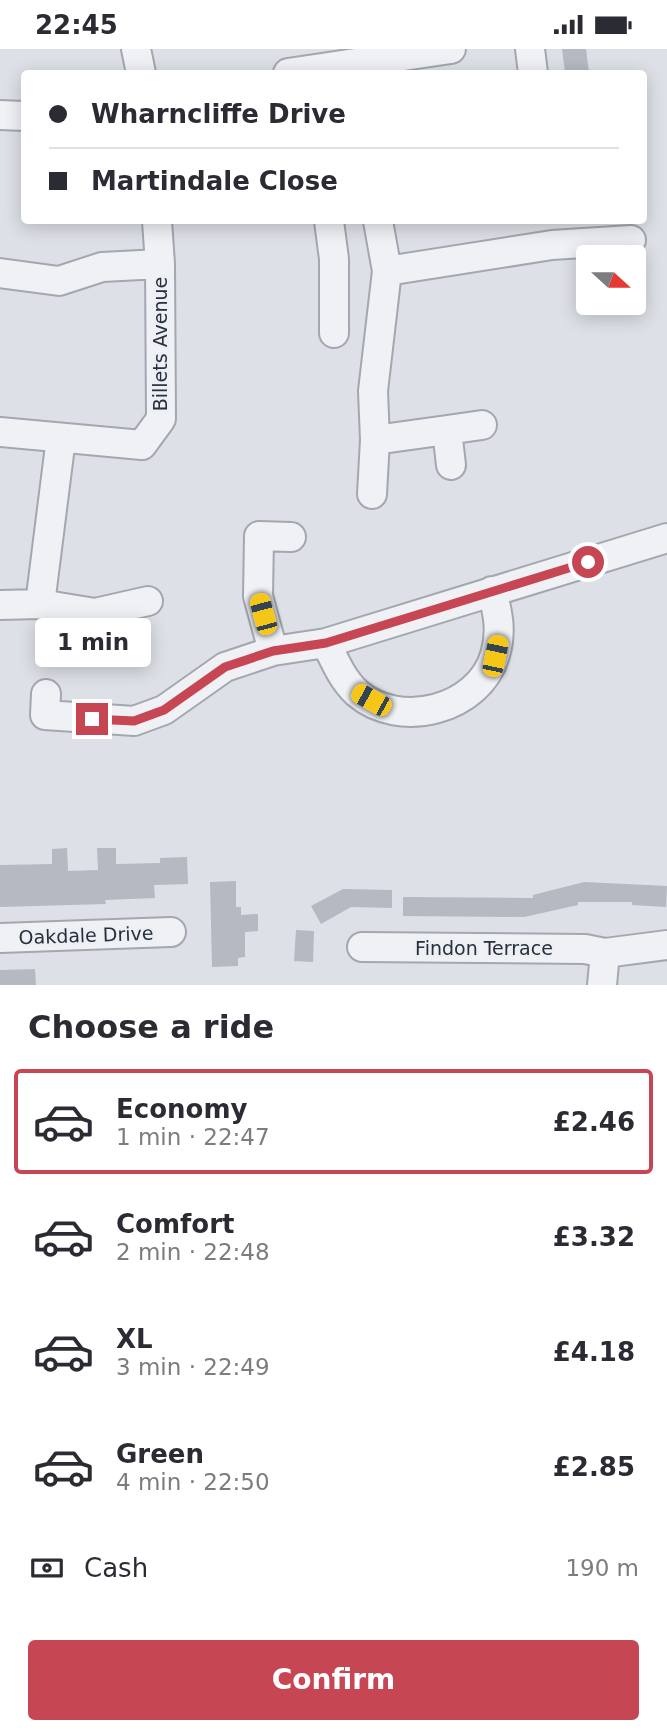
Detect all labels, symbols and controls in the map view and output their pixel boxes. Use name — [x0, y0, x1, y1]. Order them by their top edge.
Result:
text: 22:45 — [35, 10, 118, 40]
text: Wharncliffe Drive — [91, 99, 346, 129]
text: Martindale Close — [91, 166, 338, 196]
north arrow — [576, 245, 646, 315]
map controls — [576, 245, 646, 315]
street label: Billets Avenue — [149, 277, 171, 411]
route start — [572, 546, 604, 578]
car — [248, 591, 279, 637]
callout: 1 min — [34, 617, 150, 667]
text: 1 min — [57, 629, 129, 655]
car — [481, 633, 510, 679]
car — [348, 681, 395, 719]
route end — [76, 703, 108, 735]
street label: Oakdale Drive — [18, 922, 154, 948]
street label: Findon Terrace — [415, 937, 553, 959]
text: Choose a ride — [28, 1008, 274, 1046]
icon: car — [32, 1090, 95, 1153]
text: Economy — [116, 1094, 247, 1124]
text: £2.46 — [553, 1107, 635, 1137]
text: 1 min · 22:47 — [116, 1124, 270, 1150]
icon: car — [32, 1205, 95, 1268]
text: Comfort — [116, 1209, 234, 1239]
text: £3.32 — [553, 1222, 635, 1252]
text: 2 min · 22:48 — [116, 1239, 270, 1265]
icon: car — [32, 1320, 95, 1383]
text: XL — [116, 1324, 153, 1354]
text: £4.18 — [553, 1337, 635, 1367]
text: 3 min · 22:49 — [116, 1354, 270, 1380]
icon: car — [32, 1435, 95, 1498]
text: Green — [116, 1439, 204, 1469]
text: £2.85 — [553, 1452, 635, 1482]
text: 4 min · 22:50 — [116, 1469, 270, 1495]
icon: cash — [28, 1549, 66, 1587]
text: Cash — [84, 1553, 148, 1583]
text: 190 m — [565, 1555, 639, 1581]
button: Confirm — [28, 1640, 639, 1720]

